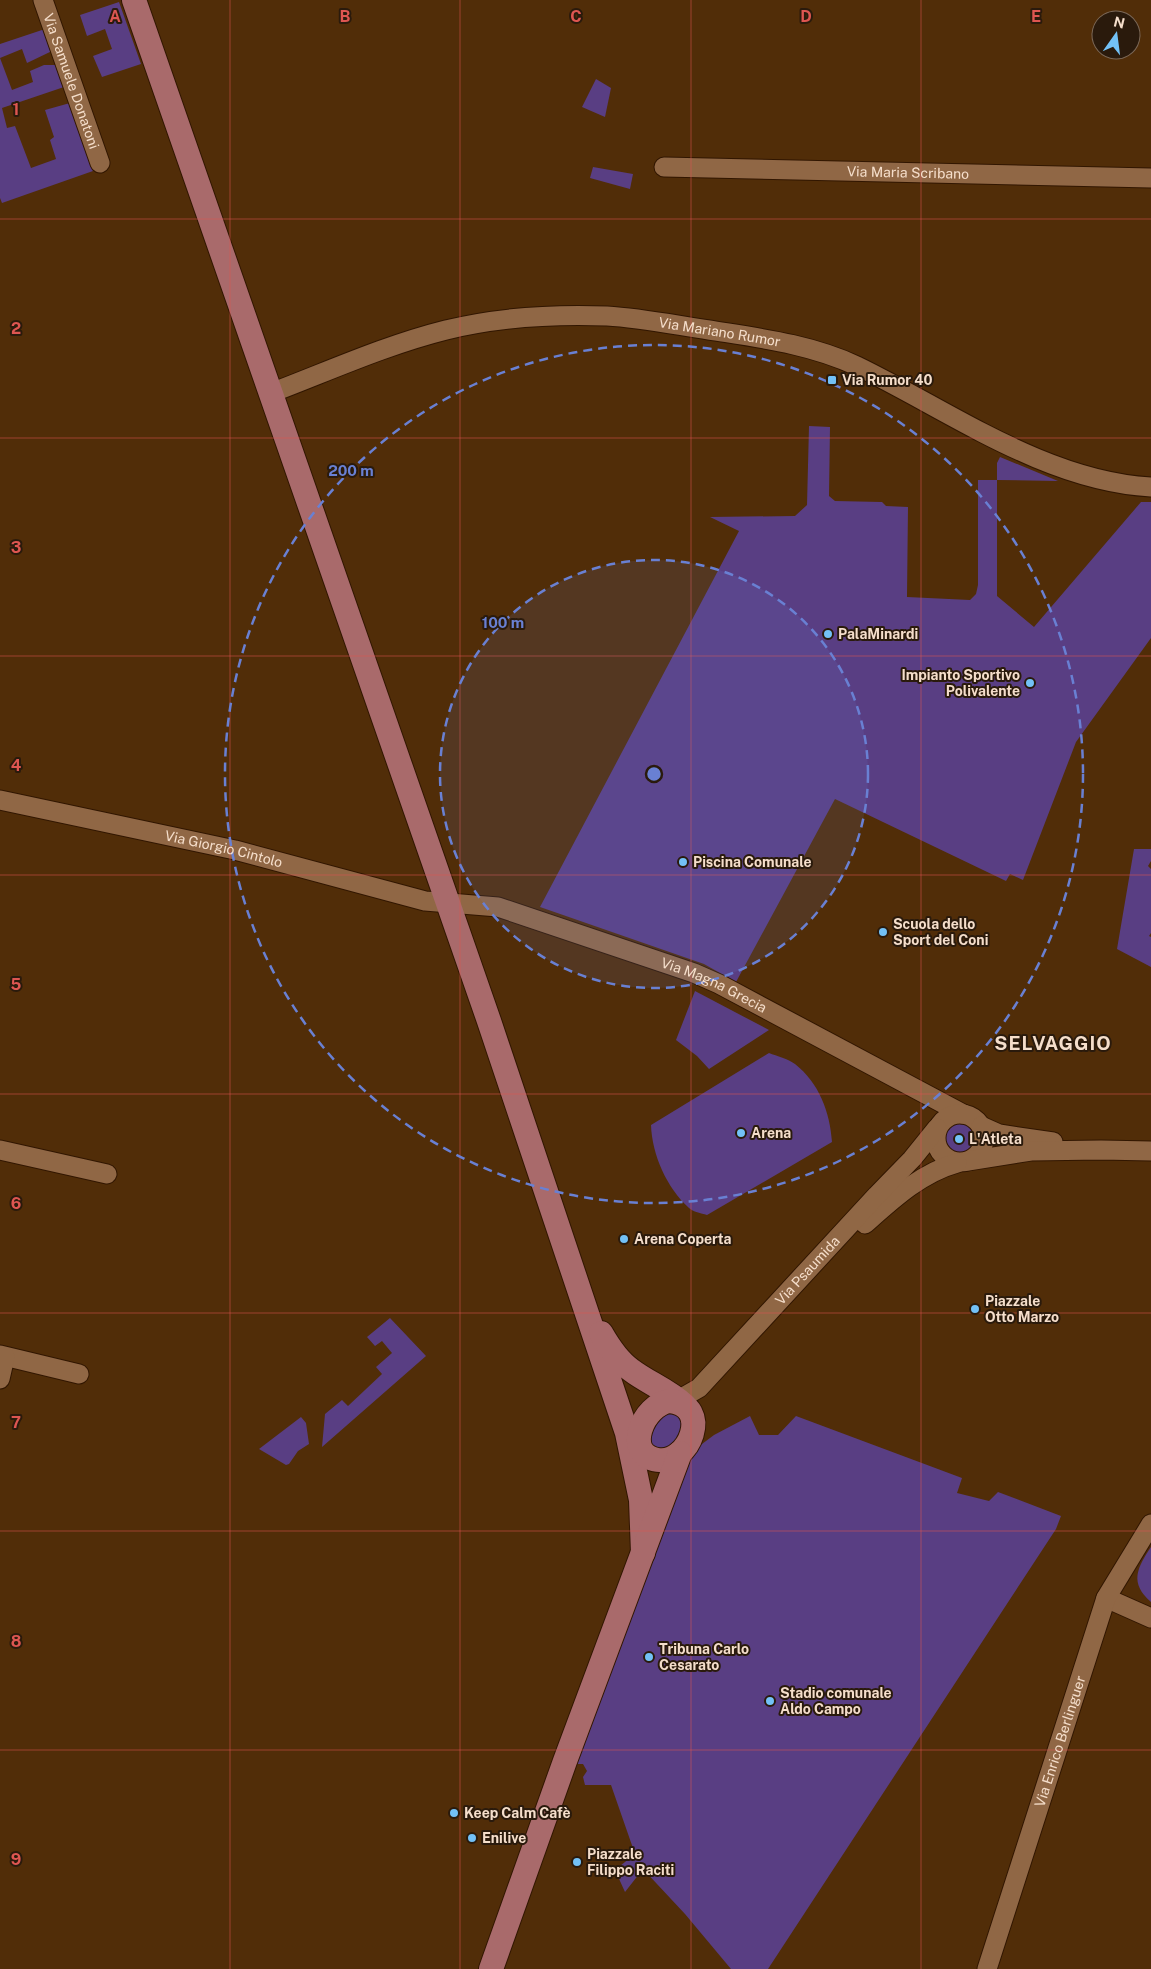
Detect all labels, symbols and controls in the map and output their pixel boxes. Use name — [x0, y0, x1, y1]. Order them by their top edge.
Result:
text: A — [109, 7, 121, 26]
text: B — [340, 7, 351, 26]
text: C — [570, 7, 582, 26]
text: D — [800, 7, 812, 26]
text: E — [1031, 7, 1041, 26]
north arrow — [1091, 10, 1141, 60]
street label: Via Samuele Donatoni — [40, 11, 102, 151]
text: N — [1112, 13, 1126, 31]
text: 1 — [13, 100, 19, 119]
street label: Via Maria Scribano — [847, 163, 969, 182]
street label: Via Mariano Rumor — [657, 314, 782, 350]
text: 2 — [11, 319, 21, 338]
place label: Via Rumor 40 — [842, 372, 932, 388]
marker: Via Rumor 40 — [826, 374, 838, 386]
text: 200 m — [328, 462, 374, 479]
text: 3 — [11, 538, 21, 557]
text: 100 m — [482, 614, 524, 631]
place label: PalaMinardi — [838, 626, 918, 642]
marker: PalaMinardi — [822, 628, 834, 640]
place label: Impianto Sportivo Polivalente — [902, 667, 1020, 699]
marker: Impianto Sportivo Polivalente — [1024, 677, 1036, 689]
text: 4 — [11, 756, 22, 775]
centre of rings — [645, 765, 663, 783]
street label: Via Giorgio Cintolo — [163, 827, 284, 870]
place label: Piscina Comunale — [693, 854, 811, 870]
marker: Piscina Comunale — [677, 856, 689, 868]
place label: Scuola dello Sport del Coni — [893, 916, 988, 948]
marker: Scuola dello Sport del Coni — [877, 926, 889, 938]
street label: Via Magna Grecia — [659, 954, 769, 1016]
text: 5 — [11, 975, 22, 994]
district label: SELVAGGIO — [994, 1032, 1112, 1054]
place label: Arena — [751, 1125, 791, 1141]
marker: Arena — [735, 1127, 747, 1139]
place label: L'Atleta — [969, 1131, 1022, 1147]
marker: L'Atleta — [953, 1133, 965, 1145]
text: 6 — [11, 1194, 21, 1213]
place label: Arena Coperta — [634, 1231, 732, 1247]
marker: Arena Coperta — [618, 1233, 630, 1245]
street label: Via Psaumida — [772, 1233, 843, 1308]
place label: Piazzale Otto Marzo — [985, 1293, 1059, 1325]
marker: Piazzale Otto Marzo — [969, 1303, 981, 1315]
text: 7 — [11, 1413, 21, 1432]
text: 8 — [11, 1632, 22, 1651]
place label: Tribuna Carlo Cesarato — [659, 1641, 749, 1673]
marker: Tribuna Carlo Cesarato — [643, 1651, 655, 1663]
street label: Via Enrico Berlinguer — [1031, 1674, 1089, 1809]
place label: Stadio comunale Aldo Campo — [780, 1685, 892, 1717]
marker: Stadio comunale Aldo Campo — [764, 1695, 776, 1707]
place label: Keep Calm Cafè — [464, 1805, 571, 1821]
marker: Keep Calm Cafè — [448, 1807, 460, 1819]
place label: Enilive — [482, 1830, 526, 1846]
marker: Enilive — [466, 1832, 478, 1844]
place label: Piazzale Filippo Raciti — [587, 1846, 674, 1878]
text: 9 — [11, 1850, 21, 1869]
marker: Piazzale Filippo Raciti — [571, 1856, 583, 1868]

